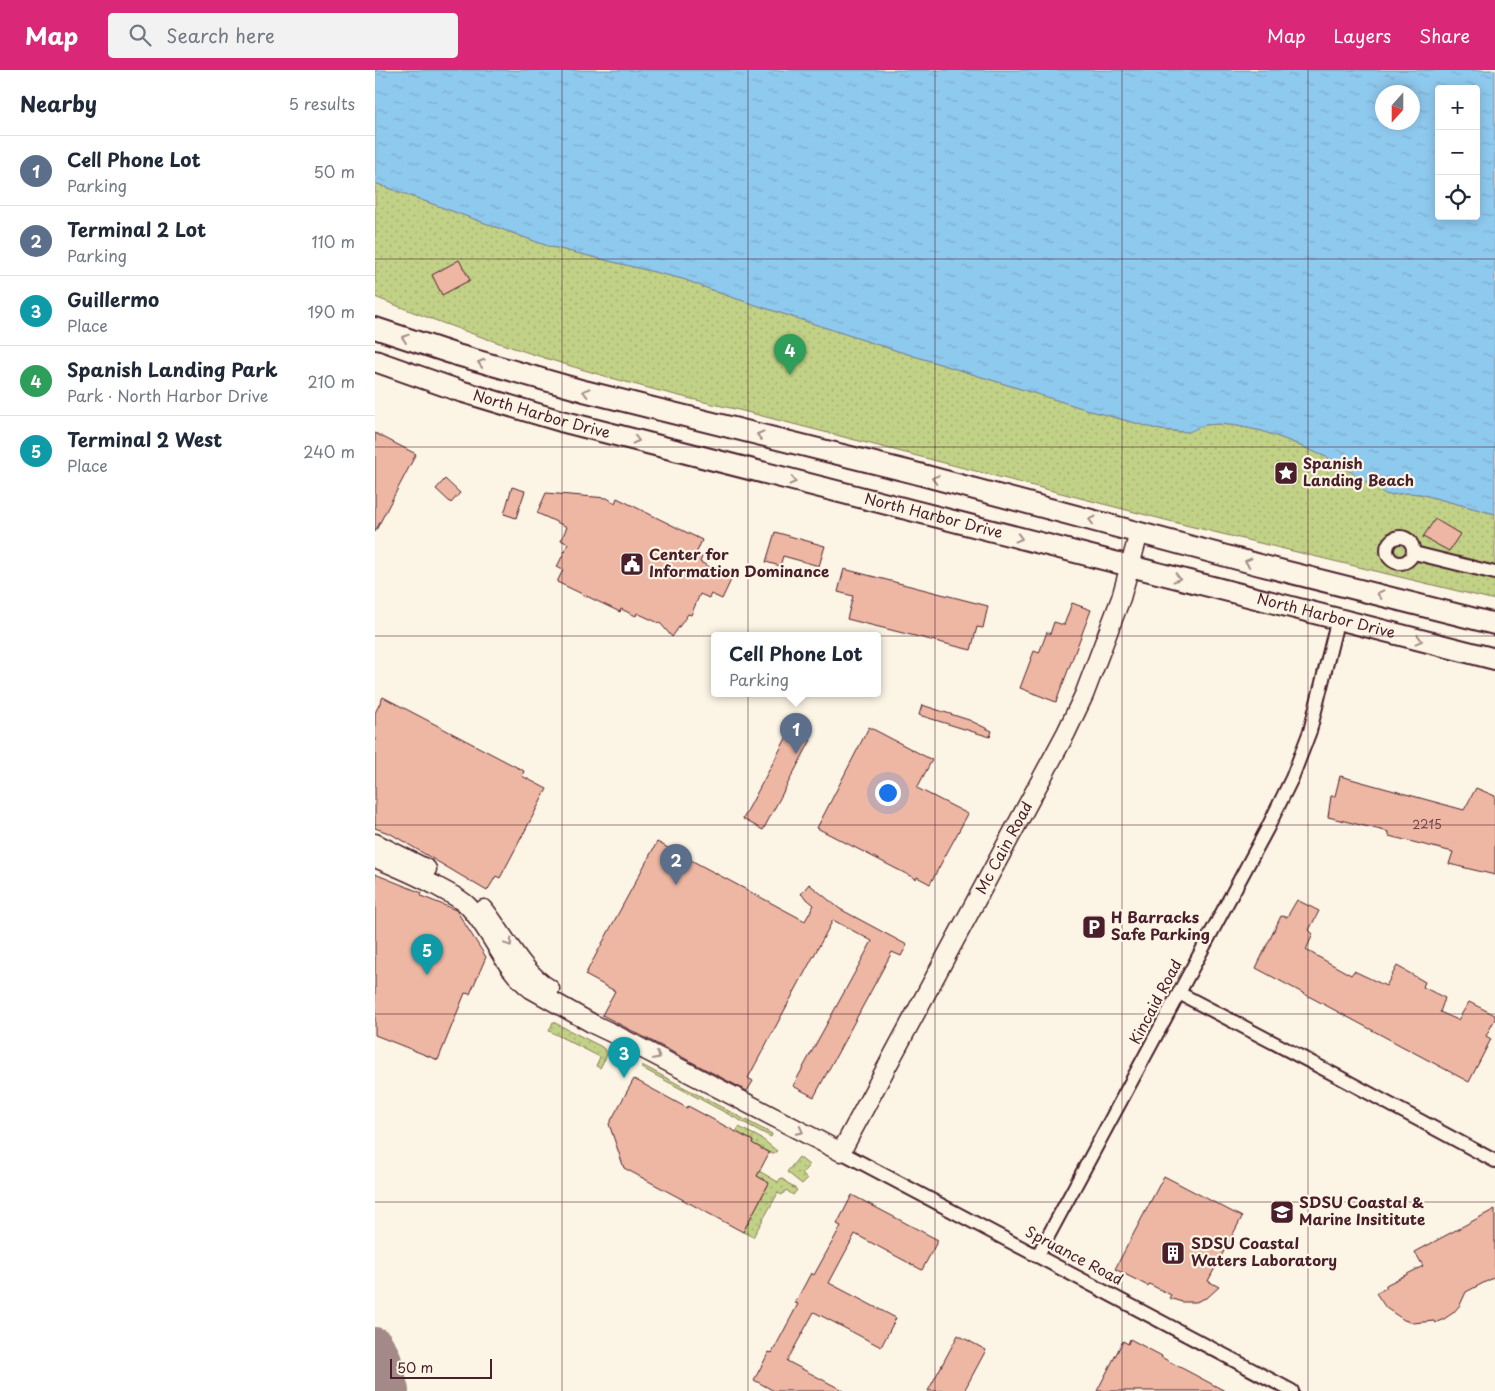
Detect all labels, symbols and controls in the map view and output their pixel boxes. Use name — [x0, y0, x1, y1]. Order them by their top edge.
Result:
search box — [108, 13, 458, 58]
text: Map — [25, 17, 78, 53]
icon: search — [126, 21, 154, 49]
text: Search here — [166, 21, 275, 49]
text: Map — [1267, 22, 1306, 49]
text: Layers — [1334, 22, 1391, 49]
text: Share — [1419, 22, 1470, 49]
north arrow — [1375, 85, 1420, 130]
map controls — [1435, 85, 1480, 220]
button: + — [1435, 85, 1480, 130]
text: Nearby — [20, 87, 97, 119]
text: 5 results — [288, 91, 355, 115]
button: − — [1435, 130, 1480, 175]
text: Cell Phone Lot — [67, 145, 201, 173]
text: 1 — [32, 159, 40, 183]
text: 50 m — [314, 159, 355, 183]
text: Parking — [67, 173, 127, 197]
button: locate — [1435, 175, 1480, 220]
text: Terminal 2 Lot — [67, 215, 206, 243]
text: 2 — [30, 229, 42, 253]
text: 110 m — [312, 229, 355, 253]
text: Parking — [67, 243, 127, 267]
text: Guillermo — [67, 285, 159, 313]
text: 3 — [31, 299, 41, 323]
text: 190 m — [307, 299, 355, 323]
text: Place — [67, 313, 108, 337]
one-way arrow — [401, 334, 409, 344]
pin: 4 — [774, 334, 806, 375]
text: Spanish Landing Park — [67, 355, 278, 383]
one-way arrow — [477, 358, 485, 368]
text: 4 — [31, 369, 41, 393]
text: 210 m — [307, 369, 355, 393]
street label: North Harbor Drive — [470, 382, 613, 443]
text: Park · North Harbor Drive — [67, 383, 268, 407]
one-way arrow — [582, 387, 590, 397]
text: Terminal 2 West — [67, 425, 222, 453]
one-way arrow — [756, 430, 765, 441]
one-way arrow — [631, 434, 640, 445]
text: 5 — [31, 439, 41, 463]
text: 240 m — [303, 439, 355, 463]
place label: Spanish Landing Beach — [1303, 451, 1414, 491]
text: Place — [67, 453, 108, 477]
place icon: Spanish Landing Beach — [1273, 460, 1299, 486]
one-way arrow — [931, 474, 939, 484]
one-way arrow — [789, 475, 797, 485]
street label: North Harbor Drive — [862, 486, 1006, 543]
one-way arrow — [1088, 515, 1096, 526]
one-way arrow — [1014, 532, 1023, 543]
place label: Center for Information Dominance — [649, 542, 829, 582]
public building icon: Center for Information Dominance — [619, 551, 645, 577]
one-way arrow — [1245, 557, 1253, 567]
one-way arrow — [1172, 572, 1181, 583]
street label: North Harbor Drive — [1255, 586, 1398, 643]
one-way arrow — [1375, 589, 1384, 600]
popup — [711, 632, 881, 697]
one-way arrow — [1415, 634, 1423, 644]
text: Cell Phone Lot — [729, 639, 863, 667]
text: Parking — [729, 667, 789, 691]
pin: 1 — [780, 713, 812, 754]
your location — [875, 780, 901, 806]
street label: Mc Cain Road — [969, 797, 1037, 898]
house number: 2215 — [1412, 815, 1442, 833]
pin: 2 — [660, 844, 692, 885]
place label: H Barracks Safe Parking — [1111, 905, 1210, 945]
parking icon: H Barracks Safe Parking — [1081, 914, 1107, 940]
pin: 5 — [411, 934, 443, 975]
one-way arrow — [503, 938, 512, 947]
street label: Kincaid Road — [1123, 955, 1187, 1048]
pin: 3 — [608, 1037, 640, 1078]
one-way arrow — [652, 1050, 661, 1060]
one-way arrow — [795, 1125, 804, 1135]
place label: SDSU Coastal & Marine Insititute — [1299, 1190, 1425, 1230]
school or university icon: SDSU Coastal & Marine Insititute — [1269, 1199, 1295, 1225]
street label: Spruance Road — [1022, 1219, 1128, 1290]
place label: SDSU Coastal Waters Laboratory — [1191, 1231, 1337, 1271]
building icon: SDSU Coastal Waters Laboratory — [1160, 1240, 1186, 1266]
scale bar — [390, 1356, 493, 1379]
text: 50 m — [397, 1357, 433, 1378]

